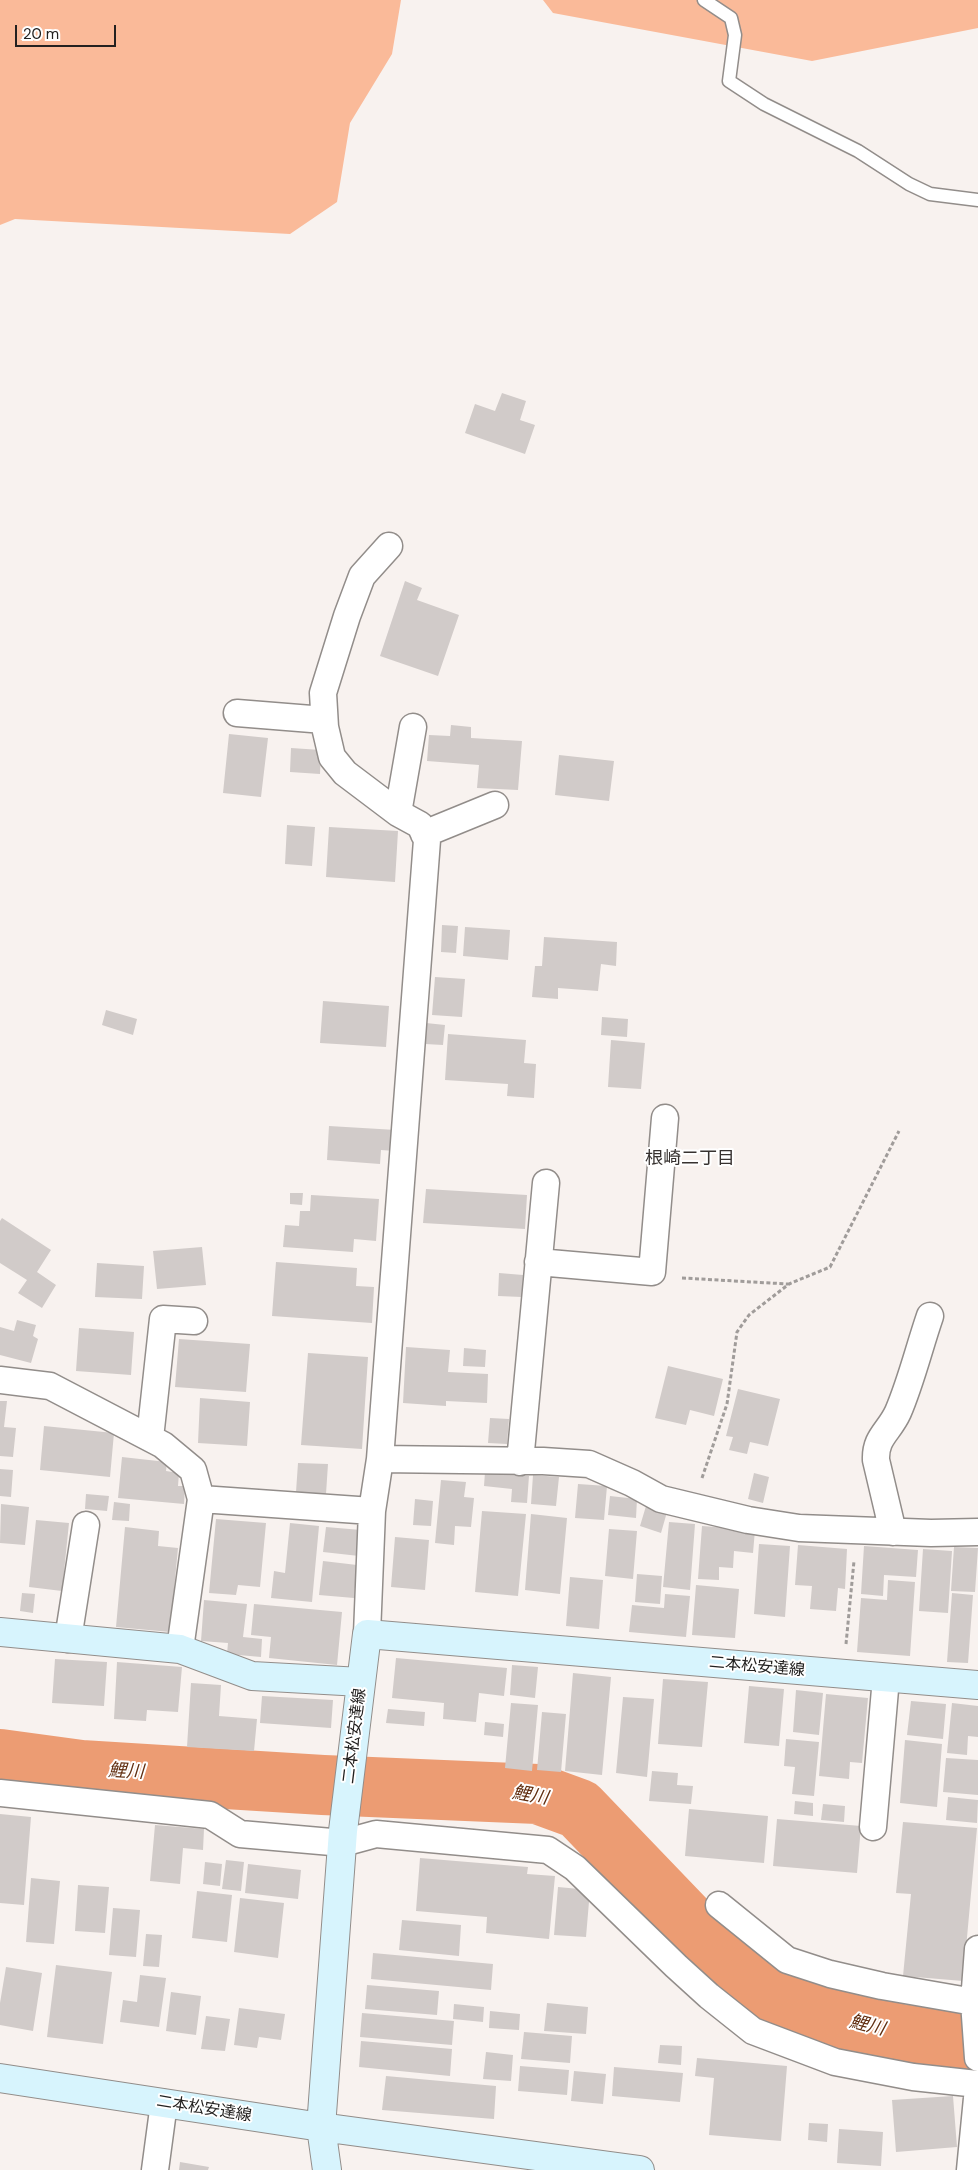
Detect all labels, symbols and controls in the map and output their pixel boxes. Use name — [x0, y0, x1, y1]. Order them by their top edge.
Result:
scale bar — [18, 15, 119, 47]
text: 20 m — [23, 24, 59, 44]
district label: 根崎二丁目 — [645, 1148, 735, 1170]
street label: 二本松安達線 — [708, 1653, 806, 1681]
street label: 二本松安達線 — [340, 1687, 370, 1785]
water label: 鯉川 — [107, 1760, 145, 1784]
water label: 鯉川 — [510, 1782, 550, 1810]
water label: 鯉川 — [847, 2011, 887, 2041]
street label: 二本松安達線 — [155, 2092, 253, 2126]

